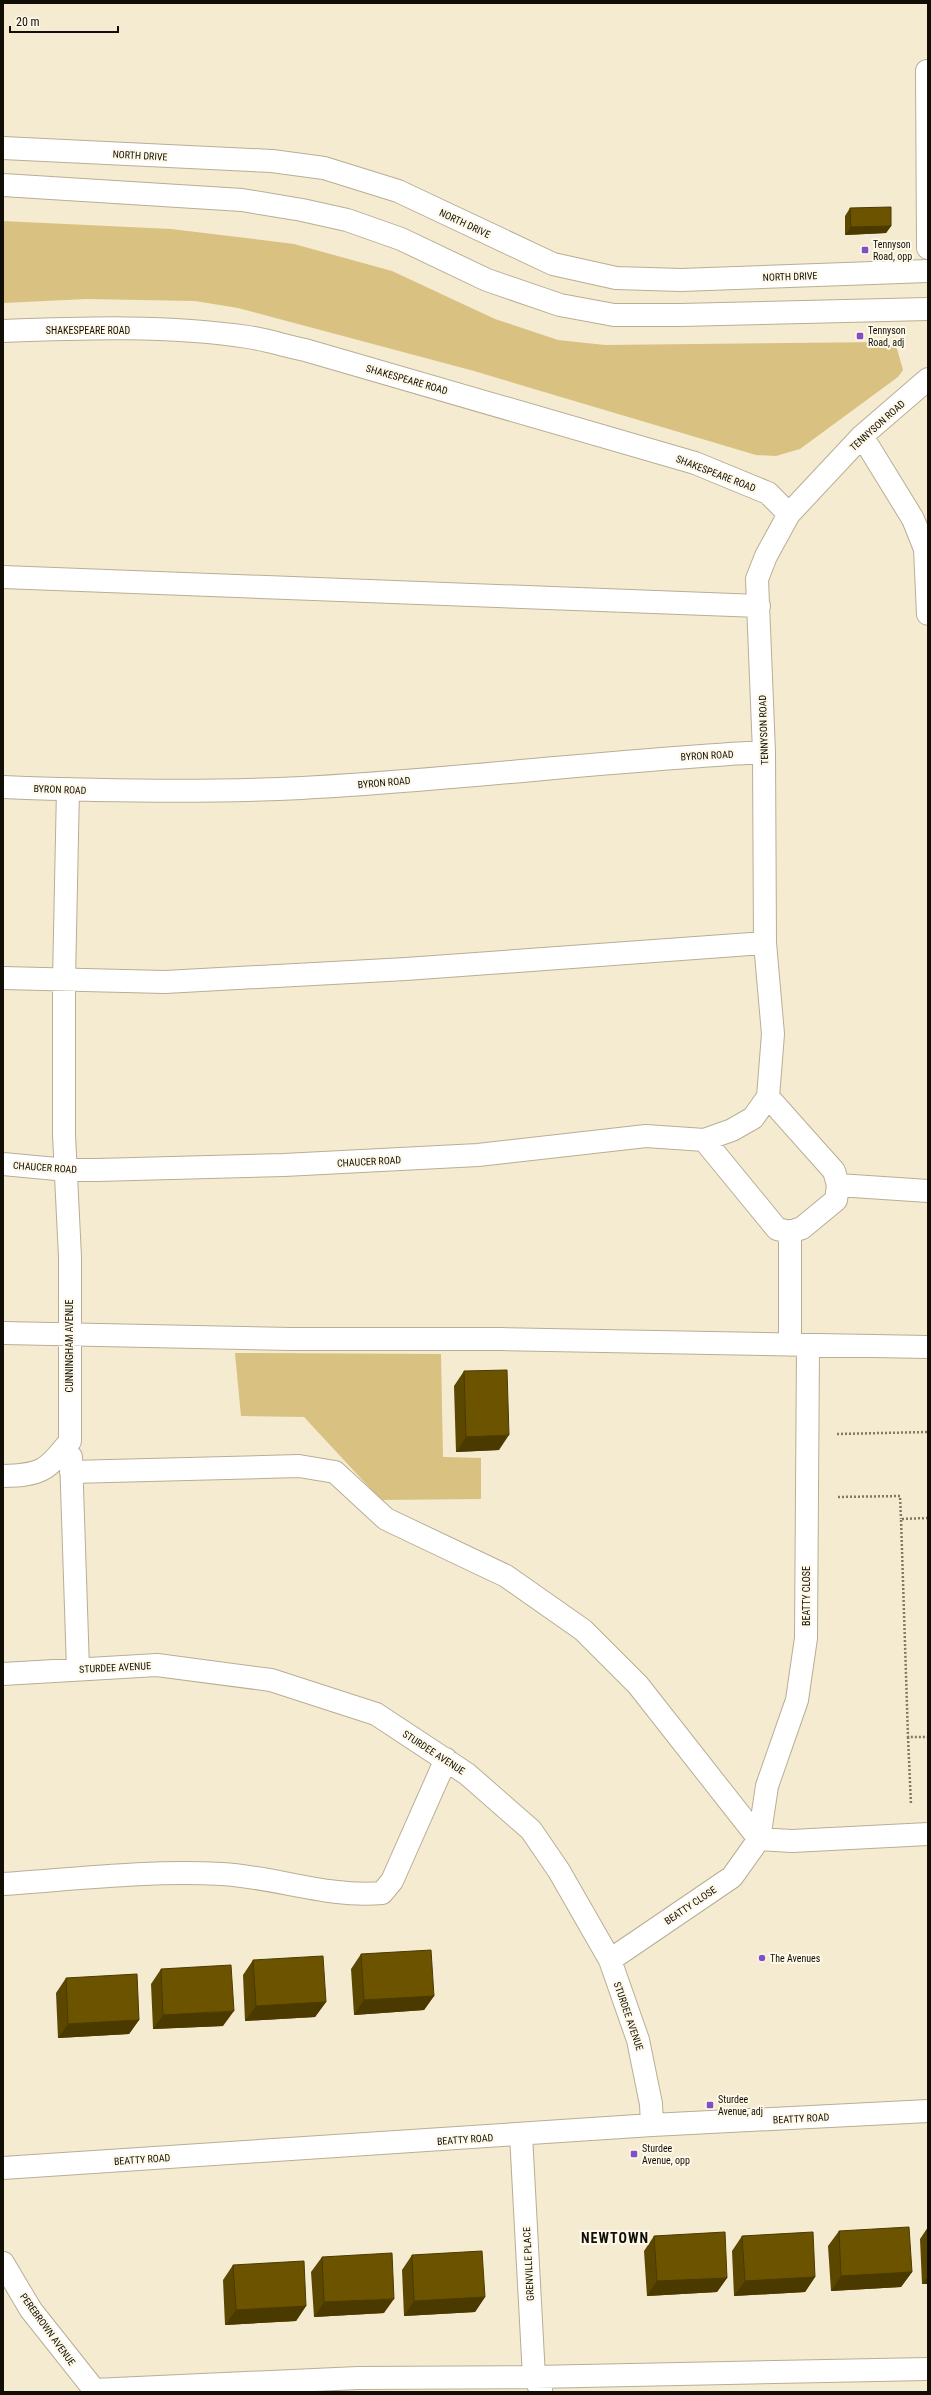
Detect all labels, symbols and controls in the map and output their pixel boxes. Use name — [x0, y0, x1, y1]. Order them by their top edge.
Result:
scale bar — [10, 8, 118, 34]
text: 20 m — [16, 15, 40, 29]
street label: NORTH DRIVE — [112, 149, 168, 162]
street label: NORTH DRIVE — [438, 207, 492, 240]
place label: Tennyson Road, opp — [873, 239, 912, 262]
marker: Tennyson Road, opp — [860, 245, 870, 255]
street label: NORTH DRIVE — [762, 270, 818, 283]
street label: SHAKESPEARE ROAD — [46, 325, 130, 336]
place label: Tennyson Road, adj — [868, 325, 906, 348]
marker: Tennyson Road, adj — [855, 331, 865, 341]
street label: SHAKESPEARE ROAD — [365, 363, 449, 396]
street label: TENNYSON ROAD — [848, 398, 907, 453]
street label: SHAKESPEARE ROAD — [674, 453, 757, 494]
street label: TENNYSON ROAD — [757, 695, 770, 765]
street label: BYRON ROAD — [680, 749, 734, 762]
street label: BYRON ROAD — [357, 775, 411, 790]
street label: BYRON ROAD — [33, 783, 87, 796]
street label: CHAUCER ROAD — [337, 1154, 402, 1169]
street label: CHAUCER ROAD — [13, 1160, 78, 1175]
street label: CUNNINGHAM AVENUE — [64, 1300, 75, 1392]
street label: BEATTY CLOSE — [801, 1566, 812, 1626]
street label: STURDEE AVENUE — [79, 1660, 151, 1675]
street label: STURDEE AVENUE — [401, 1728, 467, 1777]
street label: BEATTY CLOSE — [662, 1884, 718, 1927]
marker: The Avenues — [757, 1953, 767, 1963]
place label: The Avenues — [770, 1953, 821, 1964]
street label: STURDEE AVENUE — [612, 1980, 645, 2052]
place label: Sturdee Avenue, adj — [718, 2094, 763, 2117]
marker: Sturdee Avenue, adj — [705, 2100, 715, 2110]
street label: BEATTY ROAD — [773, 2112, 830, 2125]
street label: BEATTY ROAD — [437, 2132, 494, 2147]
place label: Sturdee Avenue, opp — [642, 2143, 690, 2166]
marker: Sturdee Avenue, opp — [629, 2149, 639, 2159]
street label: BEATTY ROAD — [114, 2152, 171, 2167]
street label: GRENVILLE PLACE — [521, 2227, 536, 2301]
district label: NEWTOWN — [581, 2230, 649, 2246]
street label: PEREBROWN AVENUE — [18, 2291, 77, 2367]

